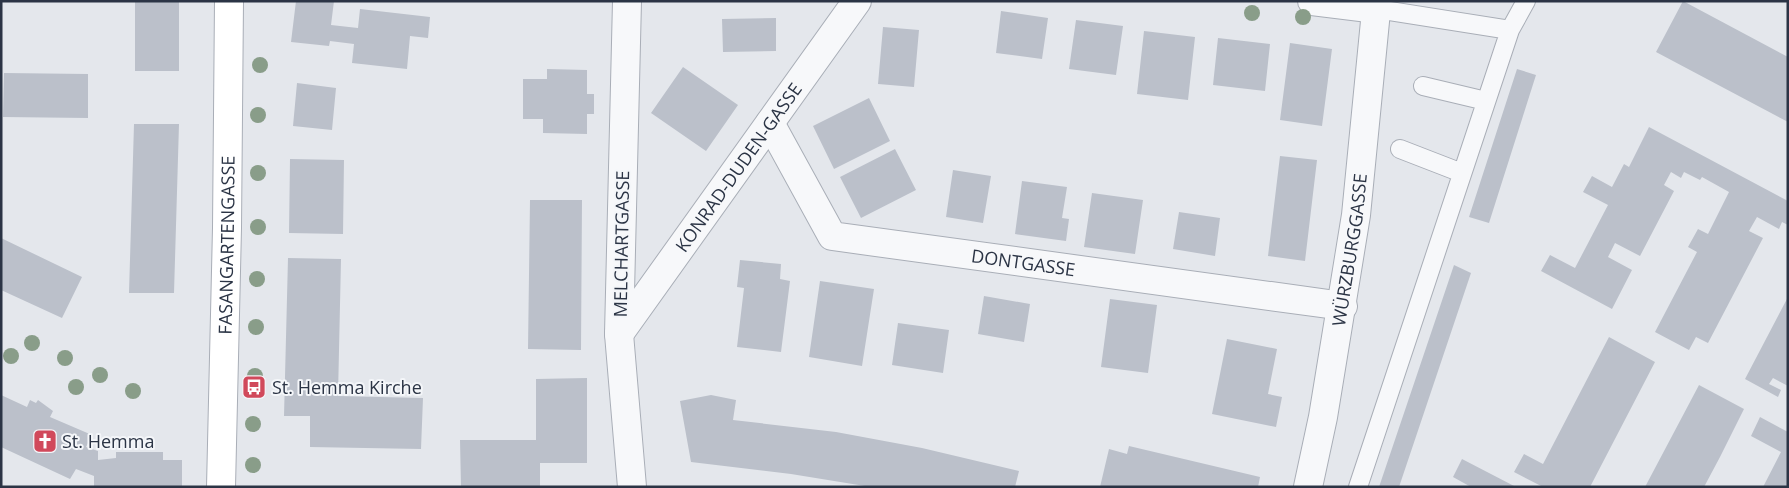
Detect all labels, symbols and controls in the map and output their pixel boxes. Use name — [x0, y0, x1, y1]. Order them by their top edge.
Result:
street label: KONRAD-DUDEN-GASSE — [669, 78, 807, 257]
street label: FASANGARTENGASSE — [213, 156, 240, 335]
street label: MELCHARTGASSE — [608, 170, 634, 318]
street label: WÜRZBURGGASSE — [1326, 172, 1372, 328]
street label: DONTGASSE — [970, 243, 1077, 281]
bus stop icon: St. Hemma Kirche — [241, 374, 267, 400]
place label: St. Hemma Kirche — [272, 375, 422, 399]
church icon: St. Hemma — [32, 428, 58, 454]
place label: St. Hemma — [62, 429, 154, 453]

